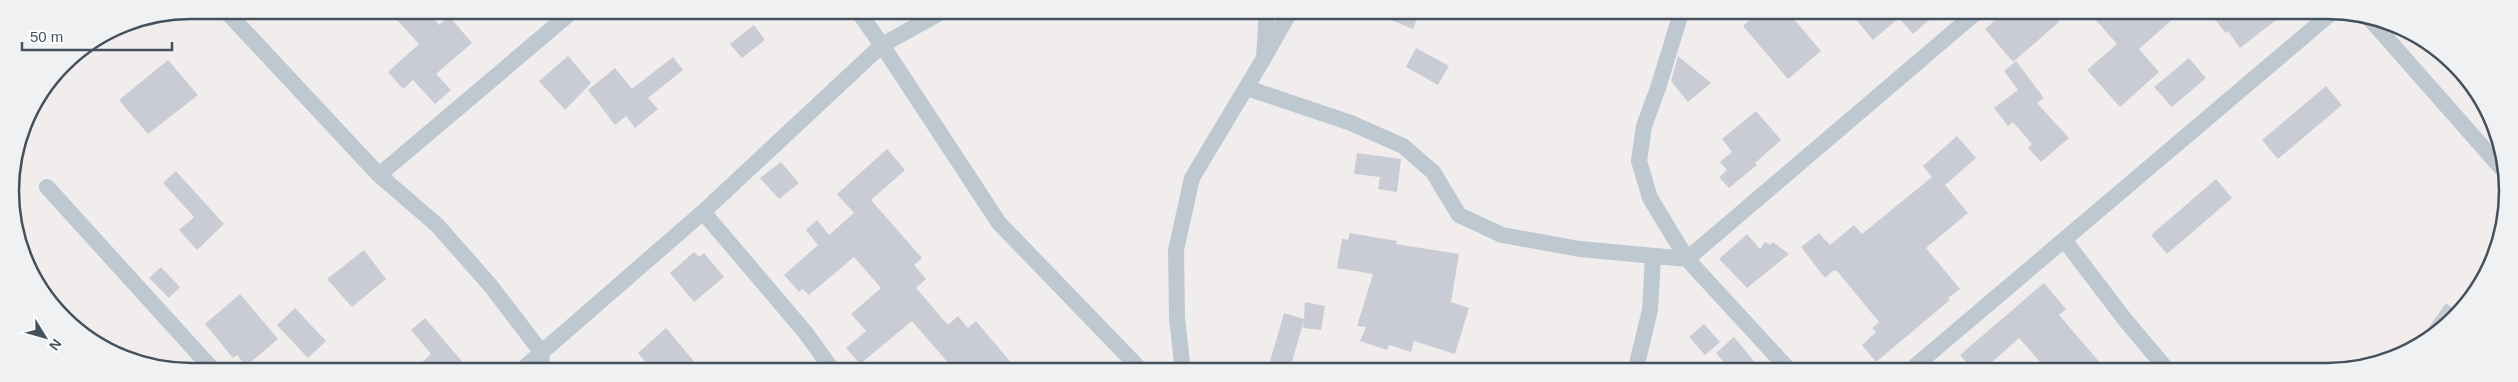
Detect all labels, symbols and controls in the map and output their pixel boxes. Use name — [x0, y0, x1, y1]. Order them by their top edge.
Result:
scale bar — [22, 20, 172, 52]
text: 50 m — [30, 28, 63, 45]
north arrow — [20, 312, 70, 362]
text: N — [46, 336, 65, 354]

